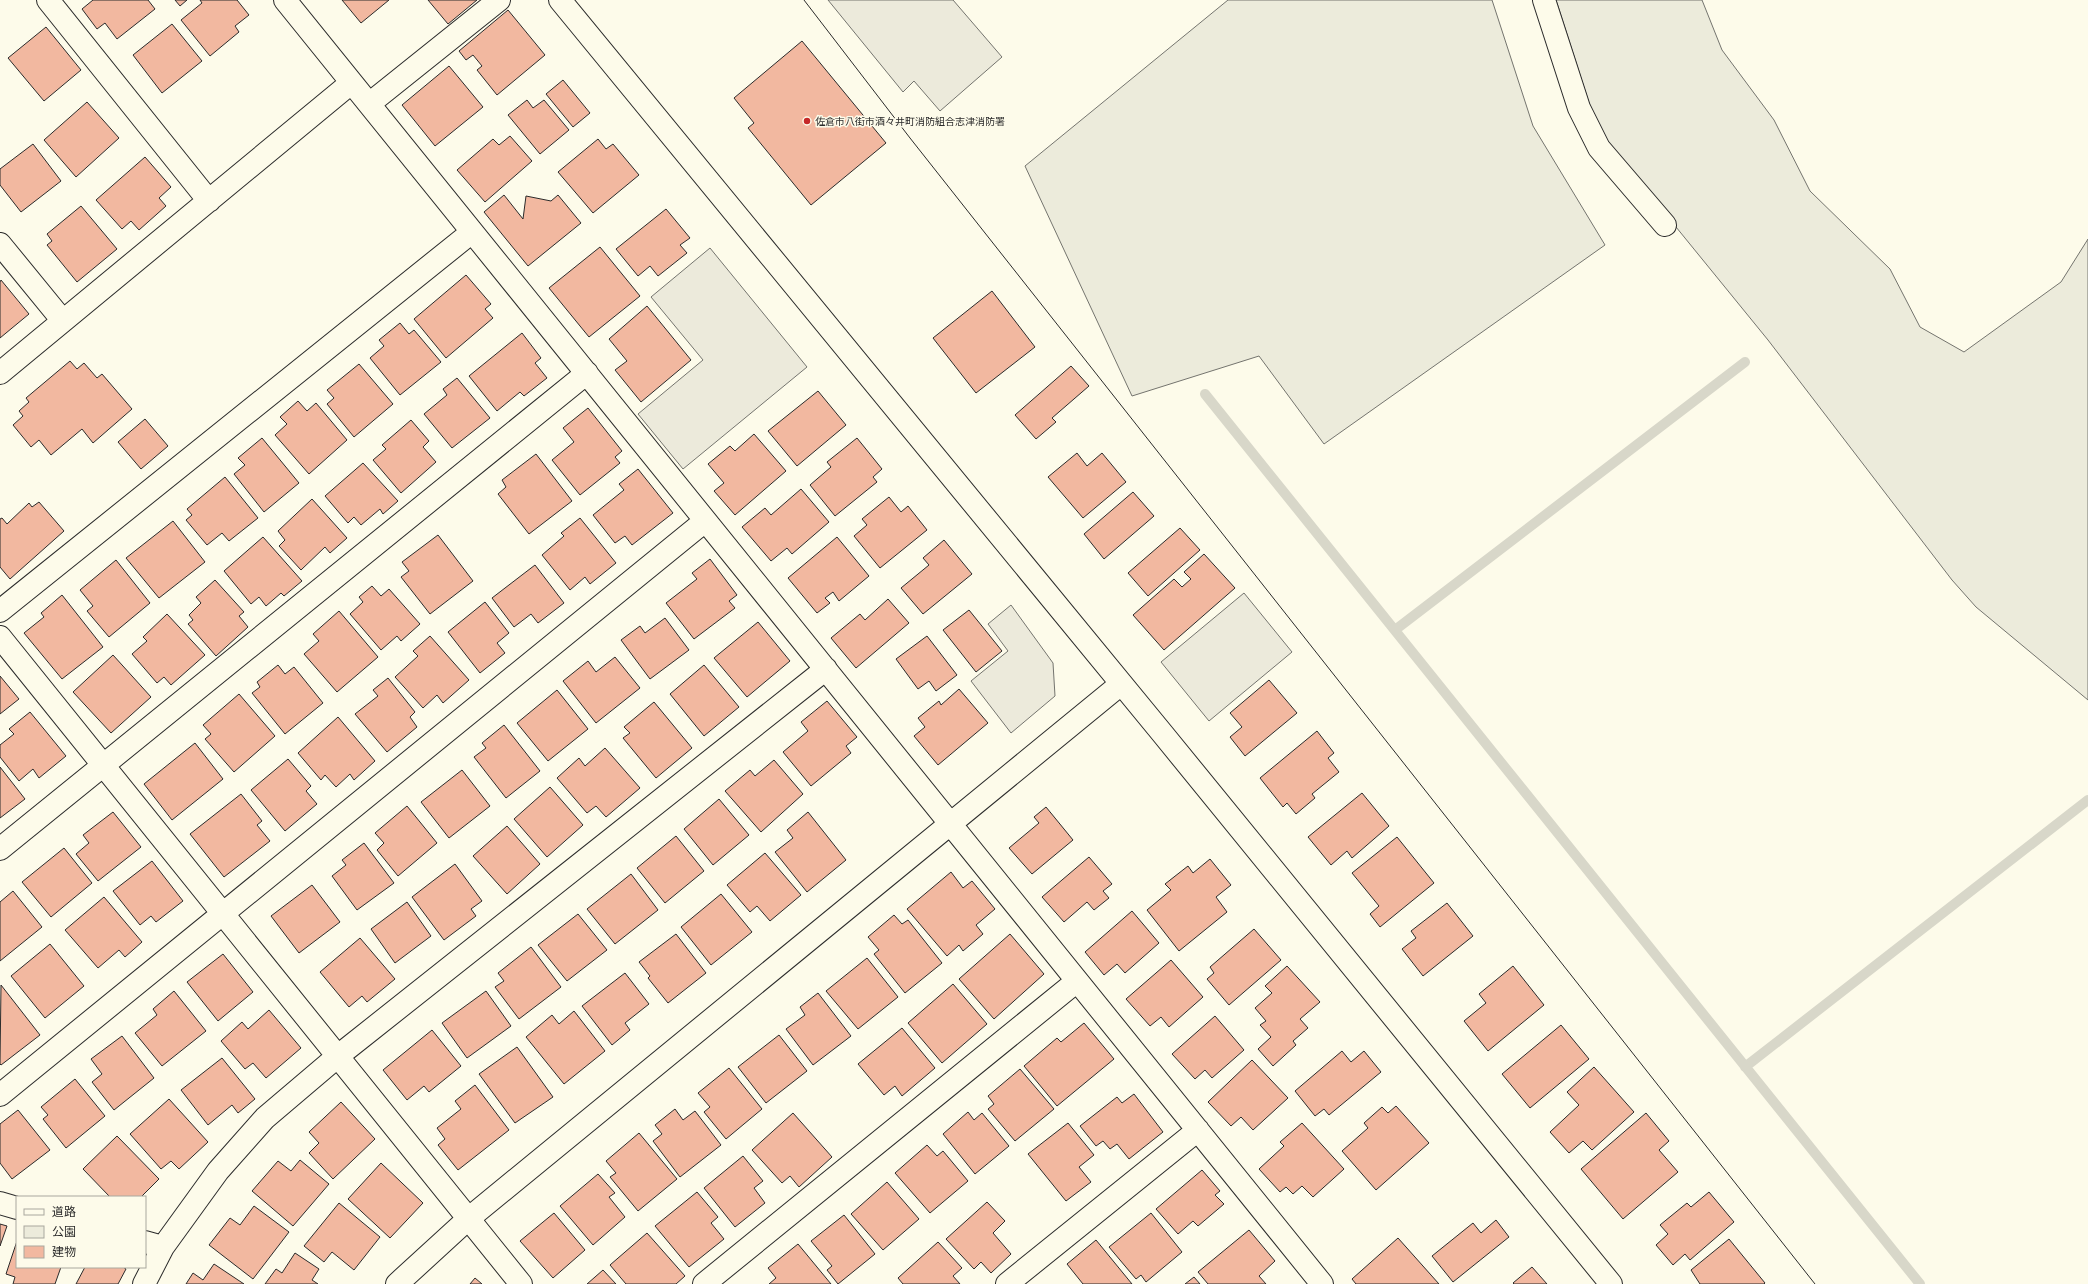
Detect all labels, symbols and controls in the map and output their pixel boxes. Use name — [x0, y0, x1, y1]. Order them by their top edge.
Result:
marker: 佐倉市八街市酒々井町消防組合志津消防署 — [802, 116, 812, 126]
place label: 佐倉市八街市酒々井町消防組合志津消防署 — [815, 116, 1005, 127]
legend — [16, 1196, 146, 1268]
text: 道路 — [52, 1205, 76, 1219]
text: 公園 — [52, 1225, 76, 1239]
text: 建物 — [52, 1245, 76, 1259]

